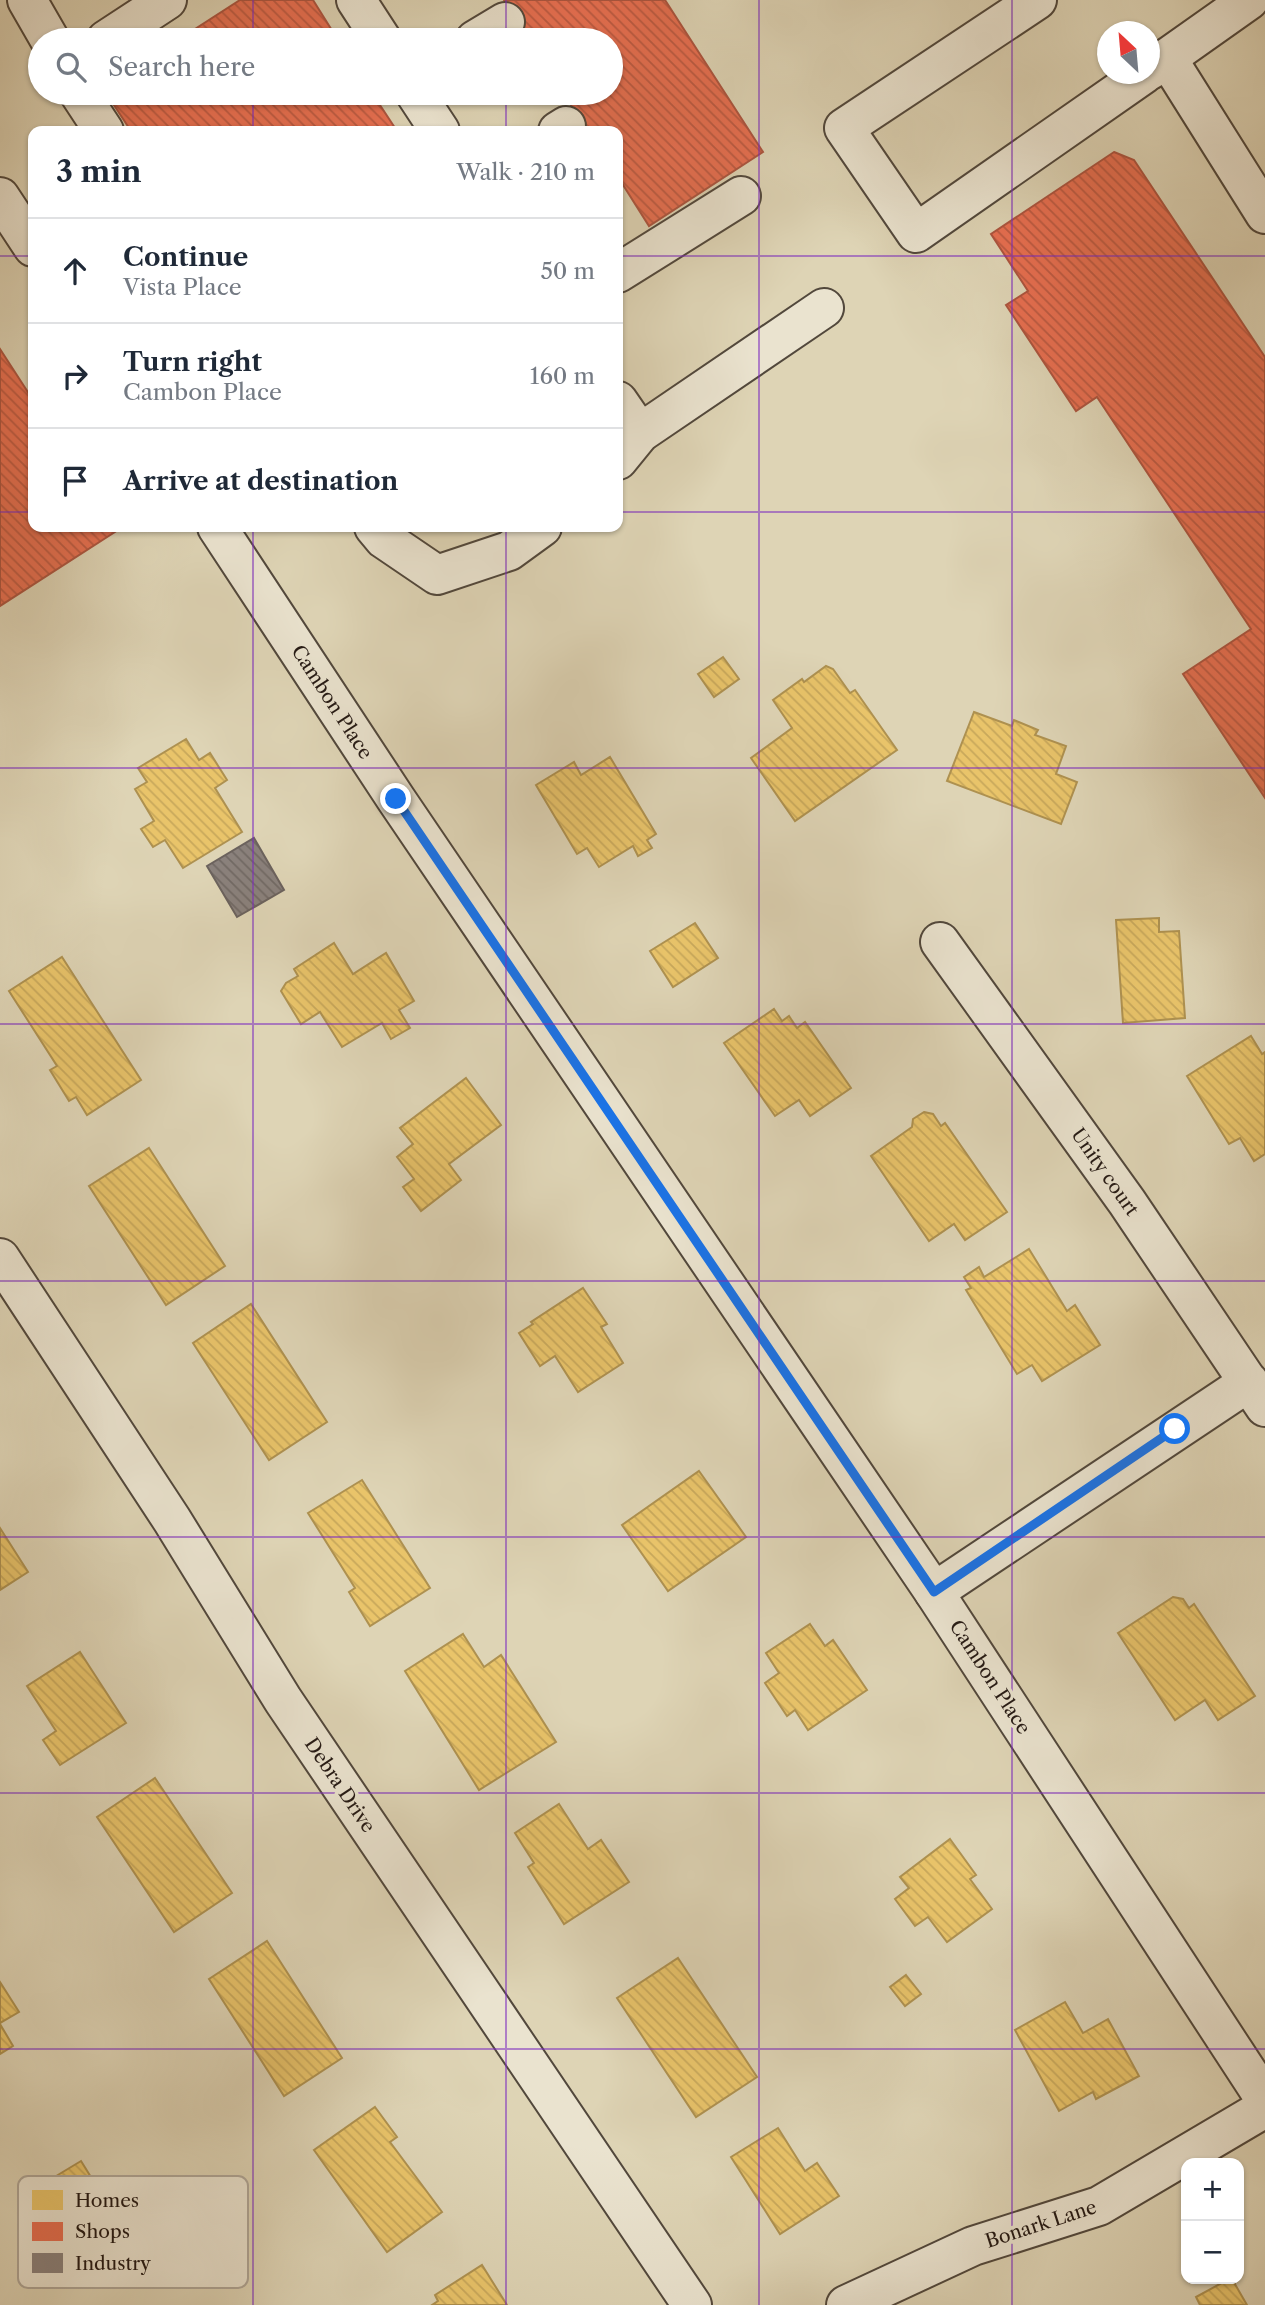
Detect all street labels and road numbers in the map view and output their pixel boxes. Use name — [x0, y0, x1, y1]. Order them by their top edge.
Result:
street label: Cambon Place — [287, 641, 377, 763]
street label: Unity court — [1066, 1124, 1144, 1220]
street label: Cambon Place — [945, 1616, 1035, 1738]
street label: Debra Drive — [300, 1733, 380, 1837]
street label: Bonark Lane — [983, 2195, 1099, 2253]

